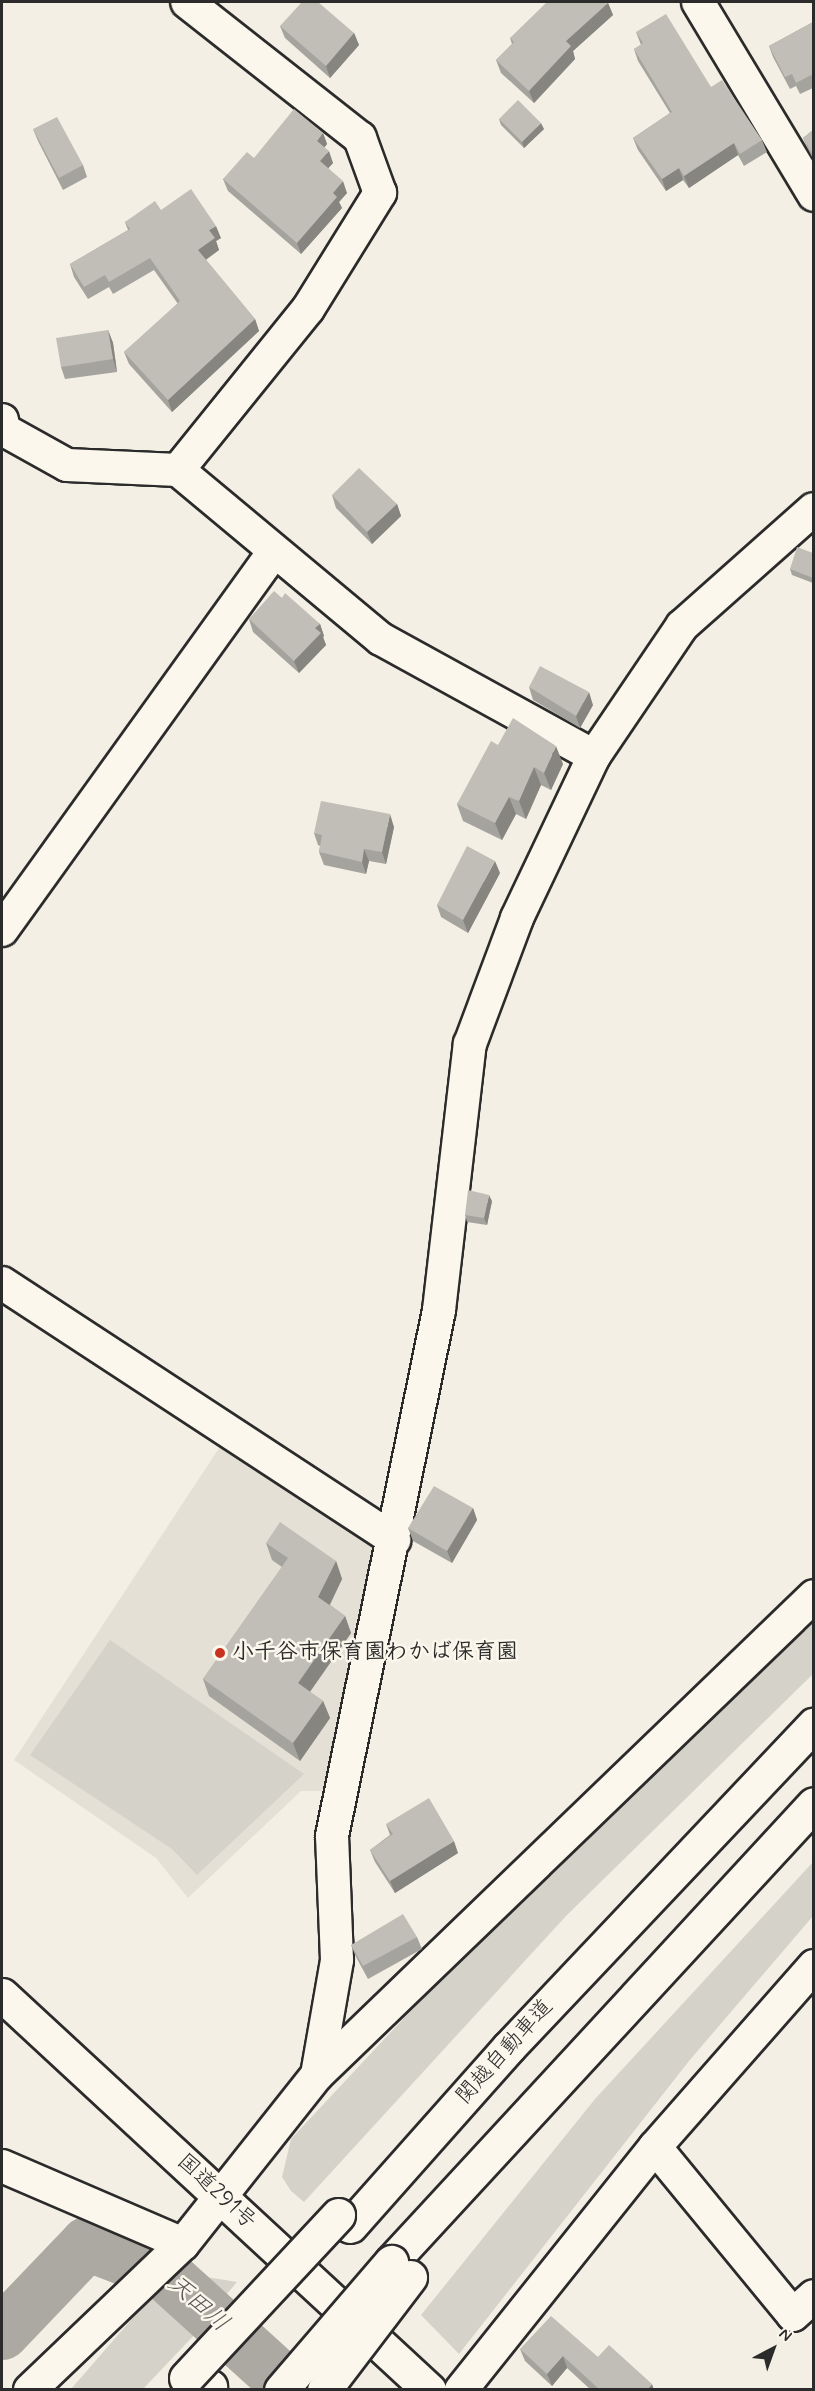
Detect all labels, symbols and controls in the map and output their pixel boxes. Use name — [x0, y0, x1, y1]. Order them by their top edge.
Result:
place label: 小千谷市保育園わかば保育園 — [232, 1640, 518, 1666]
marker: 小千谷市保育園わかば保育園 — [213, 1646, 227, 1660]
street label: 関越自動車道 — [451, 1994, 559, 2110]
street label: 国道291号 — [171, 2149, 261, 2235]
water label: 天田川 — [161, 2270, 235, 2338]
north arrow — [743, 2319, 803, 2379]
text: N — [774, 2324, 796, 2346]

